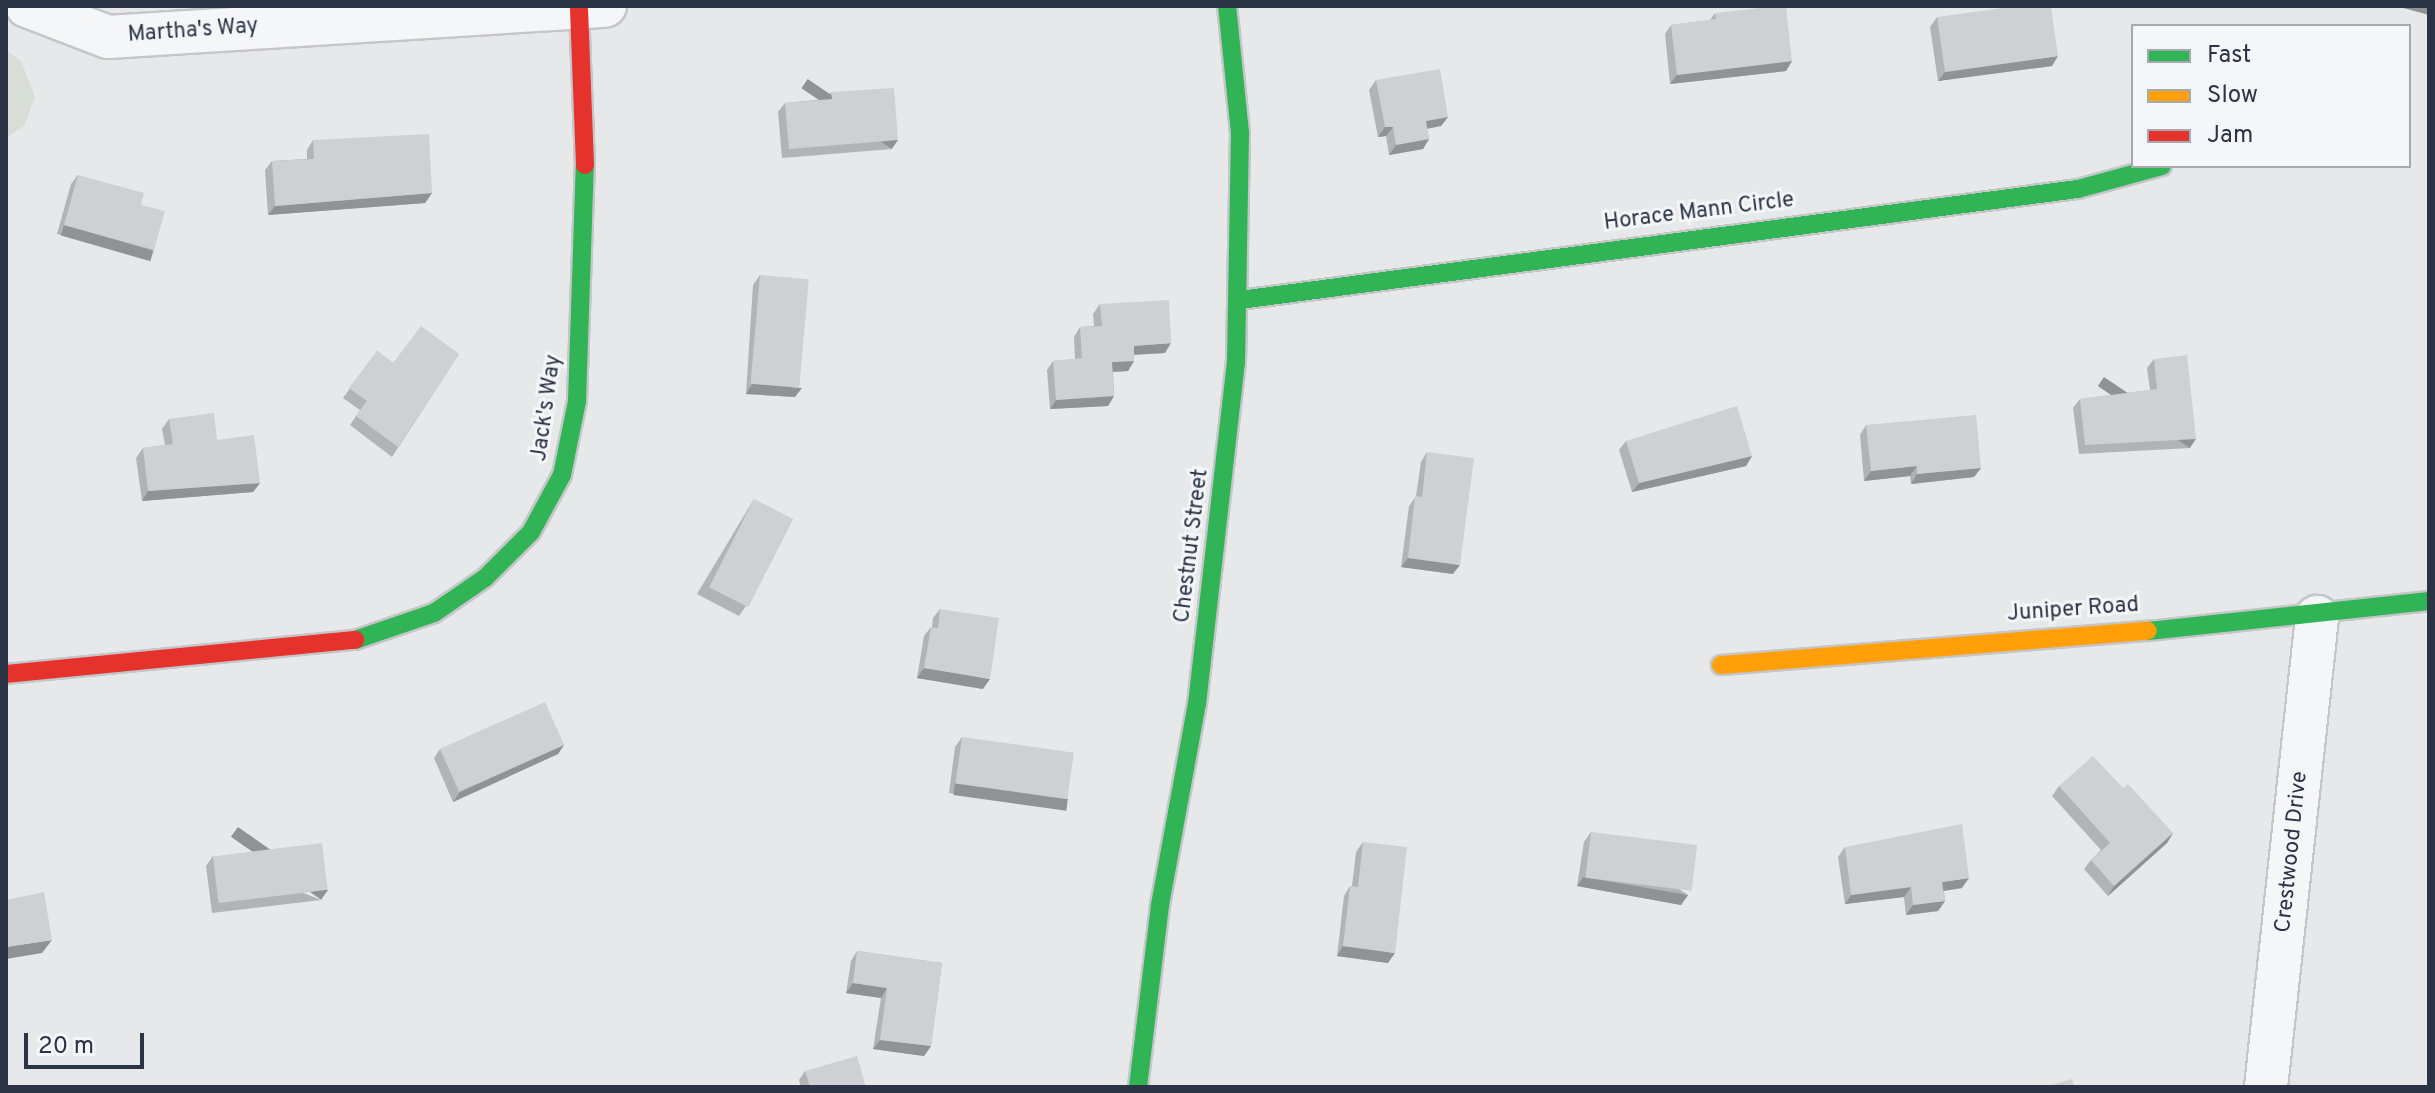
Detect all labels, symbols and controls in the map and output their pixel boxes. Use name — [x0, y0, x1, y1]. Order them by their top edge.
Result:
street label: Martha's Way — [127, 13, 259, 49]
legend — [2131, 24, 2411, 168]
text: Fast — [2207, 41, 2251, 71]
text: Slow — [2207, 81, 2258, 111]
text: Jam — [2207, 121, 2253, 151]
street label: Horace Mann Circle — [1602, 187, 1796, 237]
street label: Jack's Way — [526, 353, 568, 463]
street label: Chestnut Street — [1169, 468, 1215, 624]
street label: Juniper Road — [2006, 592, 2140, 628]
street label: Crestwood Drive — [2270, 770, 2314, 934]
scale bar — [28, 1017, 148, 1067]
text: 20 m — [38, 1032, 94, 1062]

